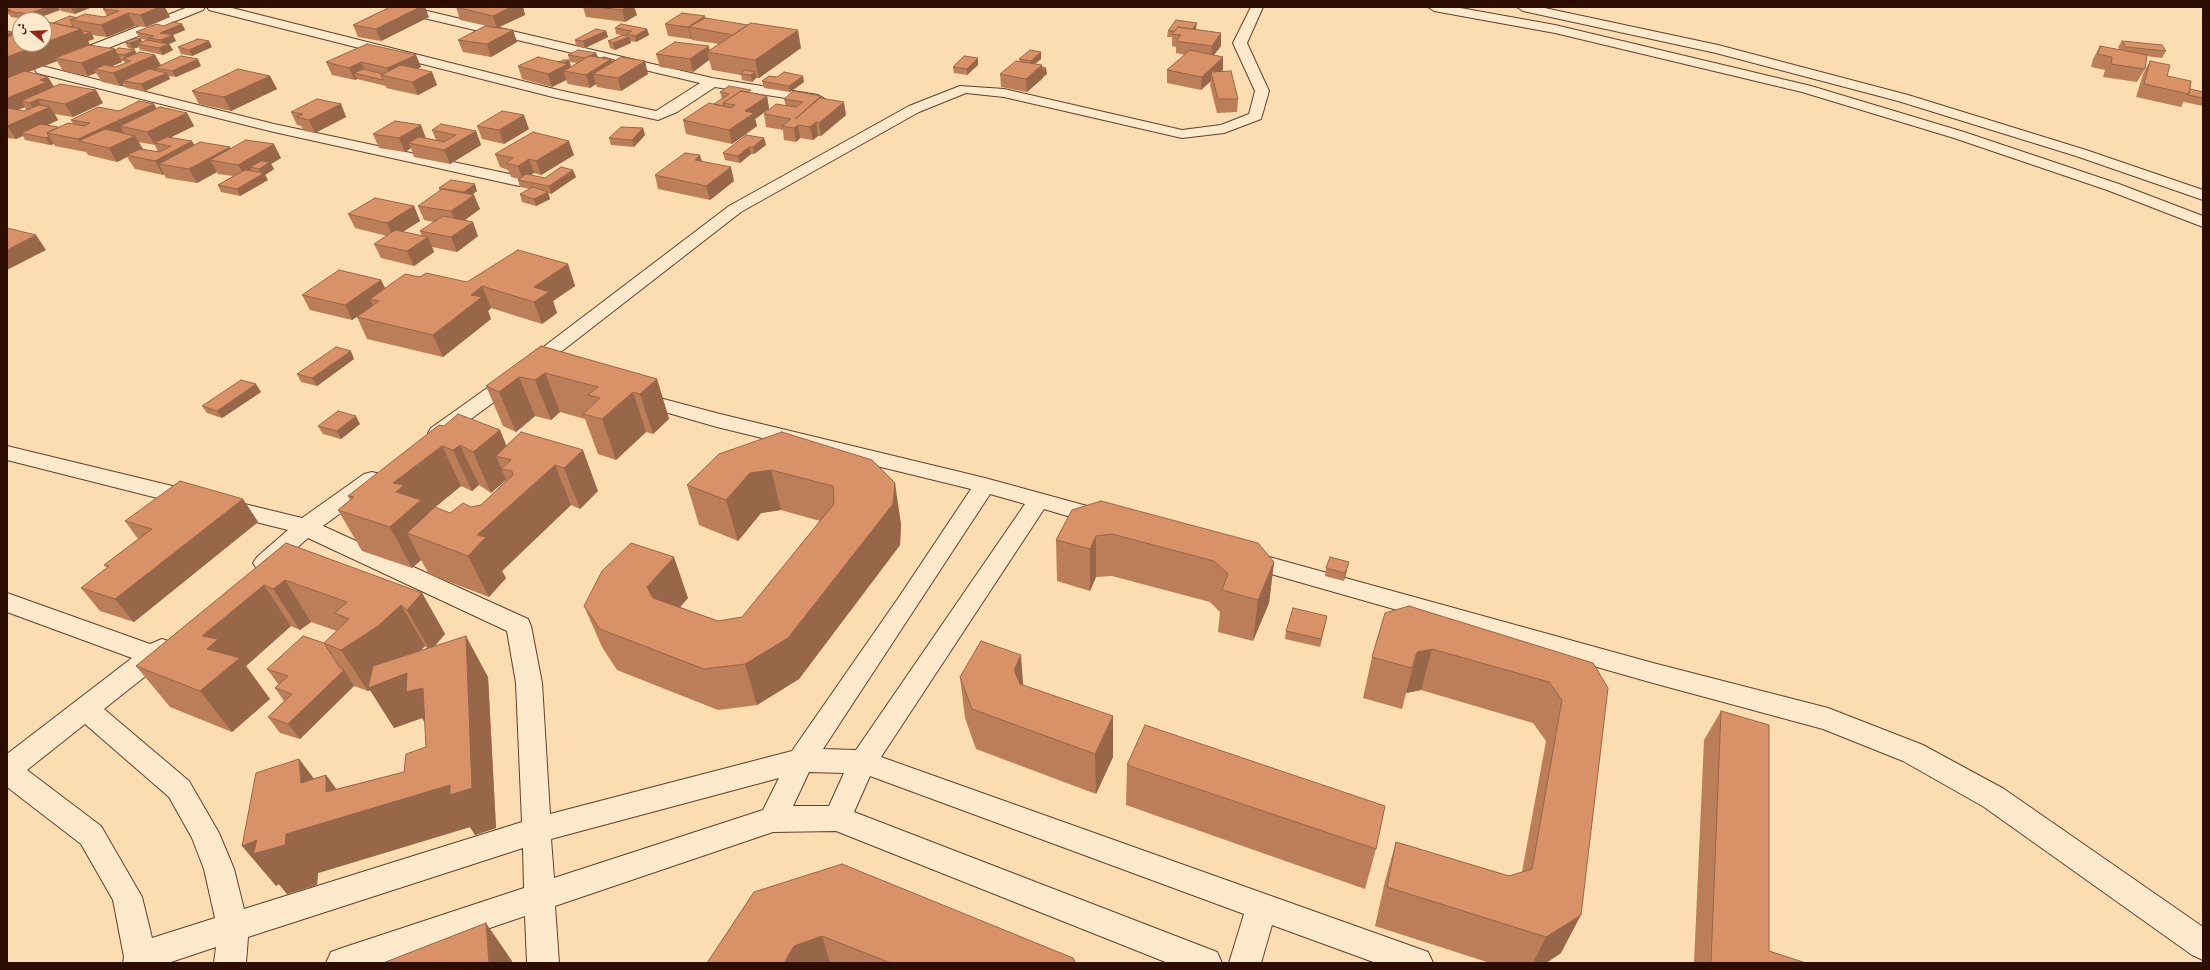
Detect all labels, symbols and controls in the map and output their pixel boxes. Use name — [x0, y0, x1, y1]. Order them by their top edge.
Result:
north arrow — [12, 12, 52, 52]
text: ش — [13, 21, 30, 36]

